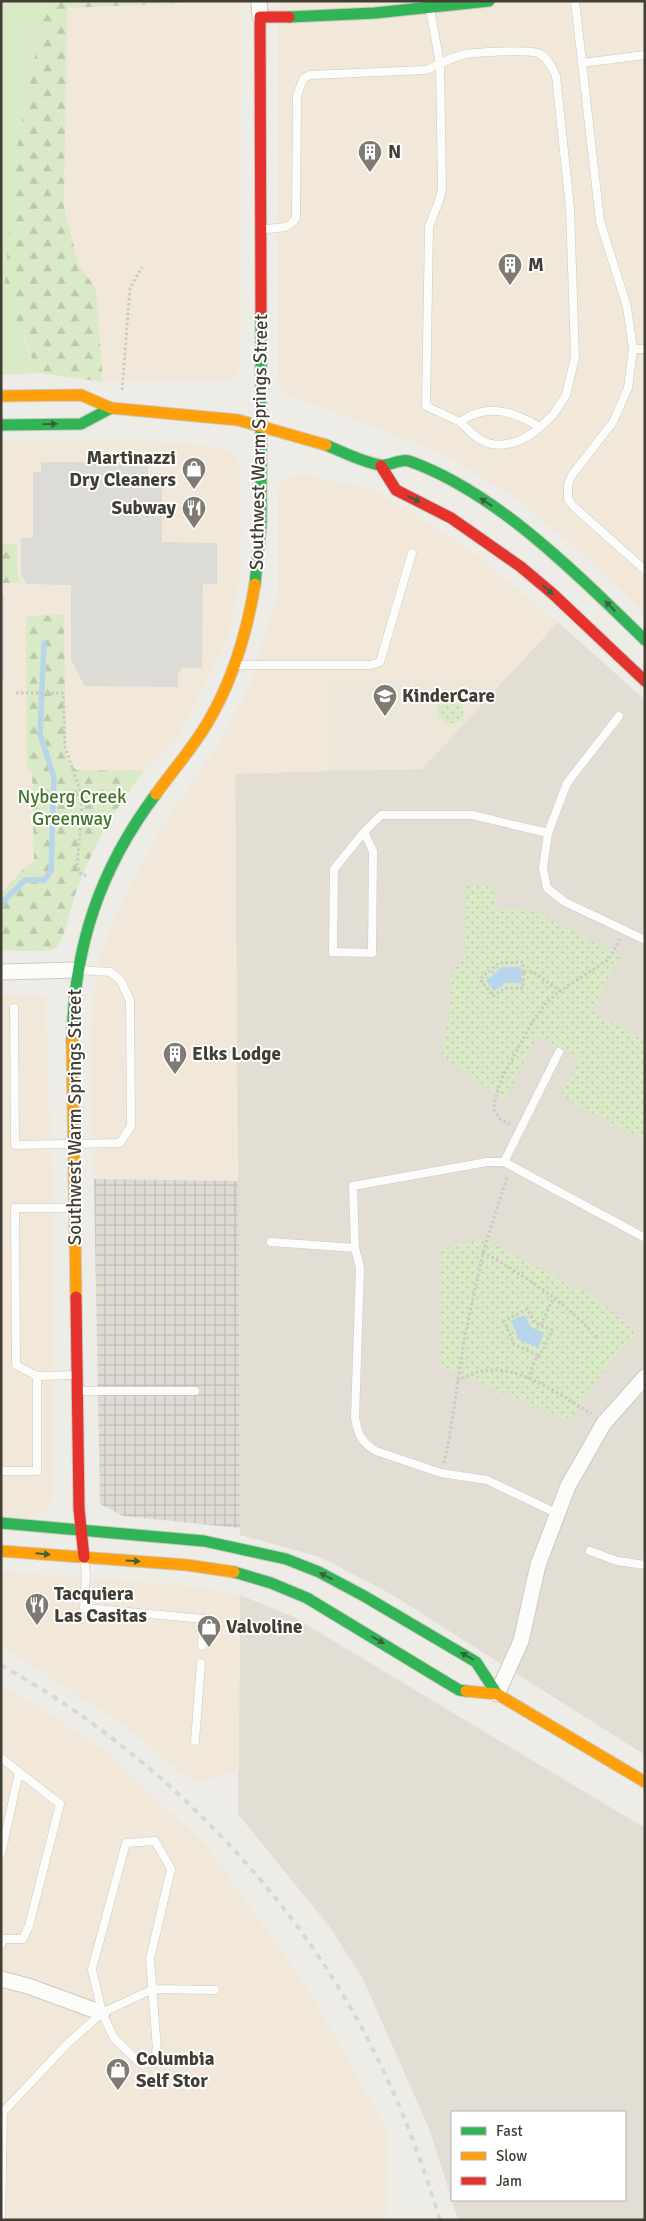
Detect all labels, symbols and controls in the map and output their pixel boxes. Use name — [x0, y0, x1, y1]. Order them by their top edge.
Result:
building icon: N — [357, 139, 383, 173]
place label: N — [388, 140, 401, 164]
building icon: M — [497, 252, 523, 286]
place label: M — [528, 253, 544, 277]
street label: Southwest Warm Springs Street — [245, 313, 273, 570]
one-way arrow — [42, 420, 58, 428]
place label: Martinazzi Dry Cleaners — [69, 446, 176, 492]
shop icon: Martinazzi Dry Cleaners — [181, 456, 207, 490]
one-way arrow — [407, 494, 422, 503]
restaurant icon: Subway — [181, 495, 207, 529]
place label: Subway — [112, 496, 177, 520]
one-way arrow — [479, 497, 493, 506]
one-way arrow — [542, 584, 554, 596]
one-way arrow — [604, 600, 616, 612]
school or university icon: KinderCare — [372, 683, 398, 717]
place label: KinderCare — [402, 684, 495, 708]
park label: Nyberg Creek Greenway — [17, 785, 127, 831]
street label: Southwest Warm Springs Street — [63, 988, 87, 1245]
building icon: Elks Lodge — [162, 1041, 188, 1075]
place label: Elks Lodge — [192, 1042, 281, 1066]
one-way arrow — [35, 1550, 51, 1558]
one-way arrow — [125, 1557, 141, 1565]
one-way arrow — [319, 1572, 333, 1580]
place label: Tacquiera Las Casitas — [54, 1582, 147, 1628]
restaurant icon: Tacquiera Las Casitas — [24, 1592, 50, 1626]
shop icon: Valvoline — [196, 1614, 222, 1648]
place label: Valvoline — [226, 1615, 302, 1639]
one-way arrow — [371, 1635, 384, 1644]
one-way arrow — [461, 1652, 474, 1661]
place label: Columbia Self Stor — [136, 2047, 215, 2093]
shop icon: Columbia Self Stor — [105, 2057, 131, 2091]
legend — [451, 2111, 626, 2201]
text: Fast — [496, 2122, 523, 2140]
text: Slow — [496, 2147, 527, 2165]
text: Jam — [496, 2172, 522, 2190]

